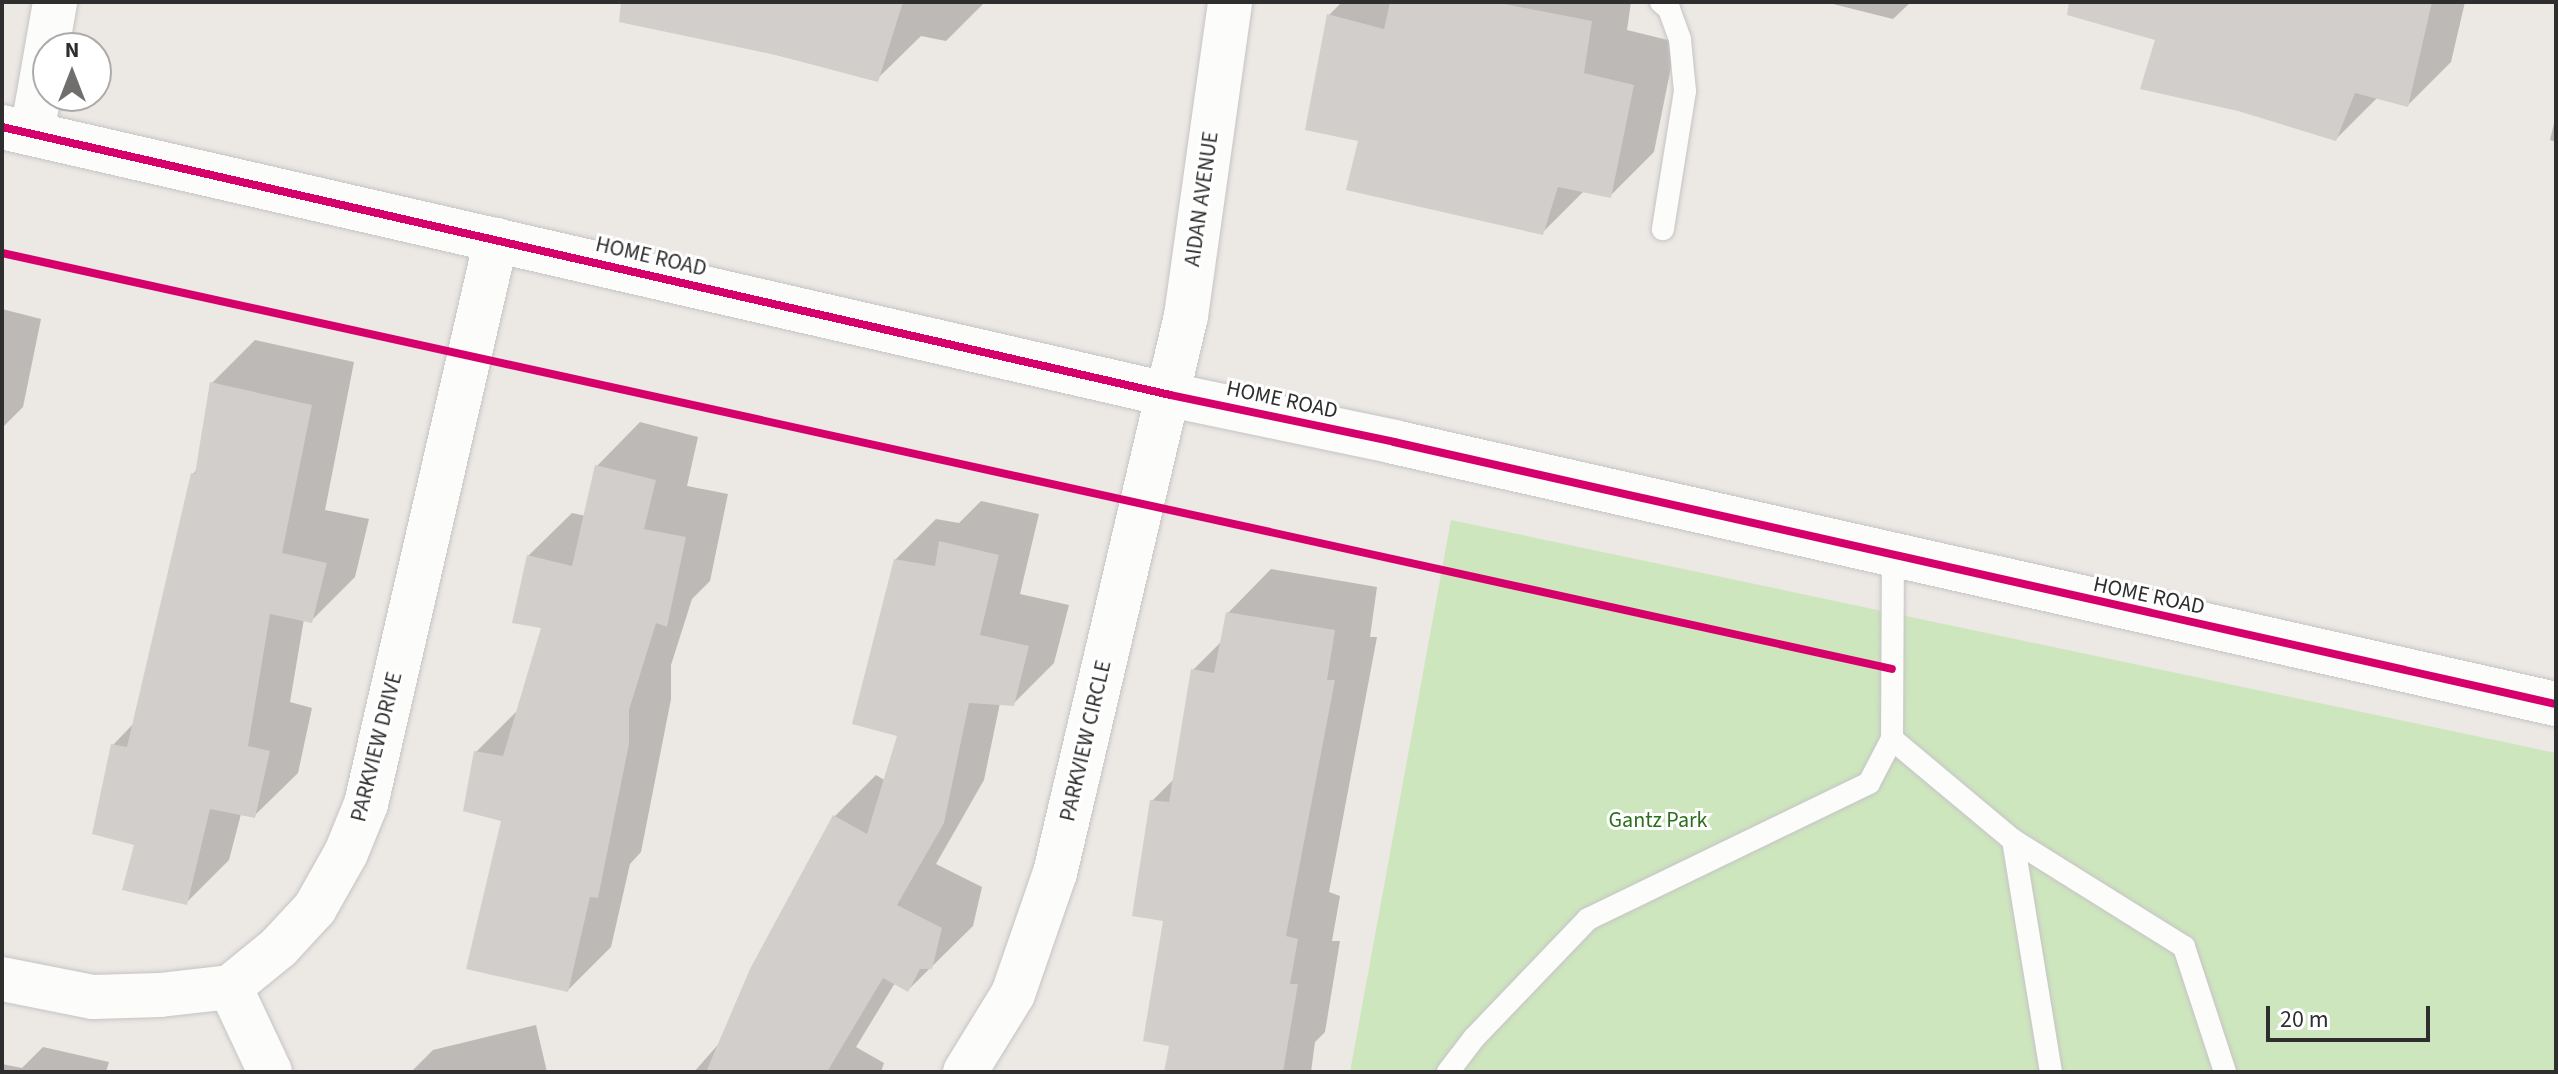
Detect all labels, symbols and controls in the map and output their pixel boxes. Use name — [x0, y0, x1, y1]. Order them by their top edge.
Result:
north arrow — [32, 32, 112, 112]
text: N — [65, 34, 79, 66]
street label: AIDAN AVENUE — [1179, 130, 1225, 268]
street label: HOME ROAD — [593, 231, 709, 283]
street label: HOME ROAD — [1224, 375, 1340, 425]
street label: HOME ROAD — [2091, 571, 2207, 621]
street label: PARKVIEW CIRCLE — [1055, 658, 1117, 824]
street label: PARKVIEW DRIVE — [346, 669, 408, 825]
park label: Gantz Park — [1608, 808, 1708, 834]
scale bar — [2270, 990, 2434, 1040]
text: 20 m — [2280, 1002, 2329, 1037]

